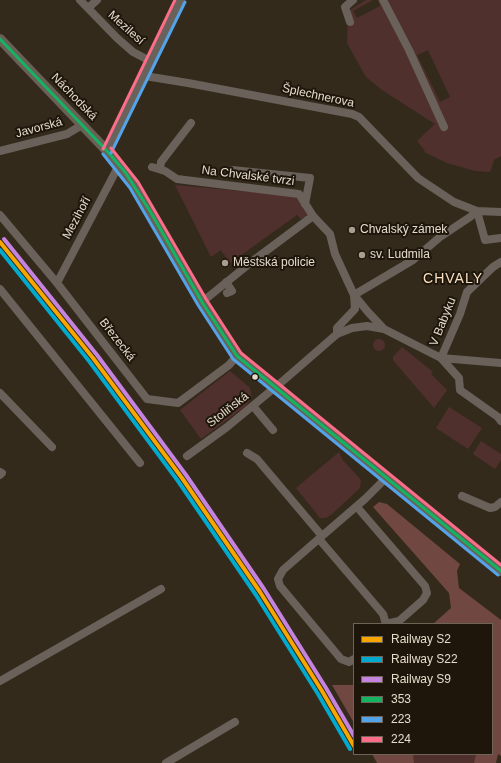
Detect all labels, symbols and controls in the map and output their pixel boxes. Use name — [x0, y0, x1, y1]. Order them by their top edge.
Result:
street label: Mezilesí — [105, 8, 147, 48]
street label: Náchodská — [48, 70, 100, 124]
street label: Šplechnerova — [281, 81, 355, 111]
street label: Javorská — [14, 115, 64, 141]
street label: Na Chvalské tvrzi — [201, 163, 295, 189]
street label: Mezihoří — [60, 194, 94, 242]
place label: Chvalský zámek — [360, 223, 447, 237]
marker: Chvalský zámek — [347, 225, 357, 235]
place label: sv. Ludmila — [370, 248, 430, 262]
marker: sv. Ludmila — [357, 250, 367, 260]
place label: Městská policie — [233, 256, 315, 270]
marker: Městská policie — [220, 258, 230, 268]
district label: CHVALY — [423, 271, 483, 287]
street label: V Babyku — [427, 295, 459, 349]
street label: Březecká — [96, 316, 138, 364]
unlabelled marker — [250, 372, 260, 382]
street label: Stoliňská — [204, 389, 252, 431]
legend — [353, 623, 493, 755]
text: Railway S2 — [391, 632, 451, 646]
text: Railway S22 — [391, 652, 458, 666]
text: Railway S9 — [391, 672, 451, 686]
text: 353 — [391, 692, 411, 706]
text: 223 — [391, 712, 411, 726]
text: 224 — [391, 732, 411, 746]

